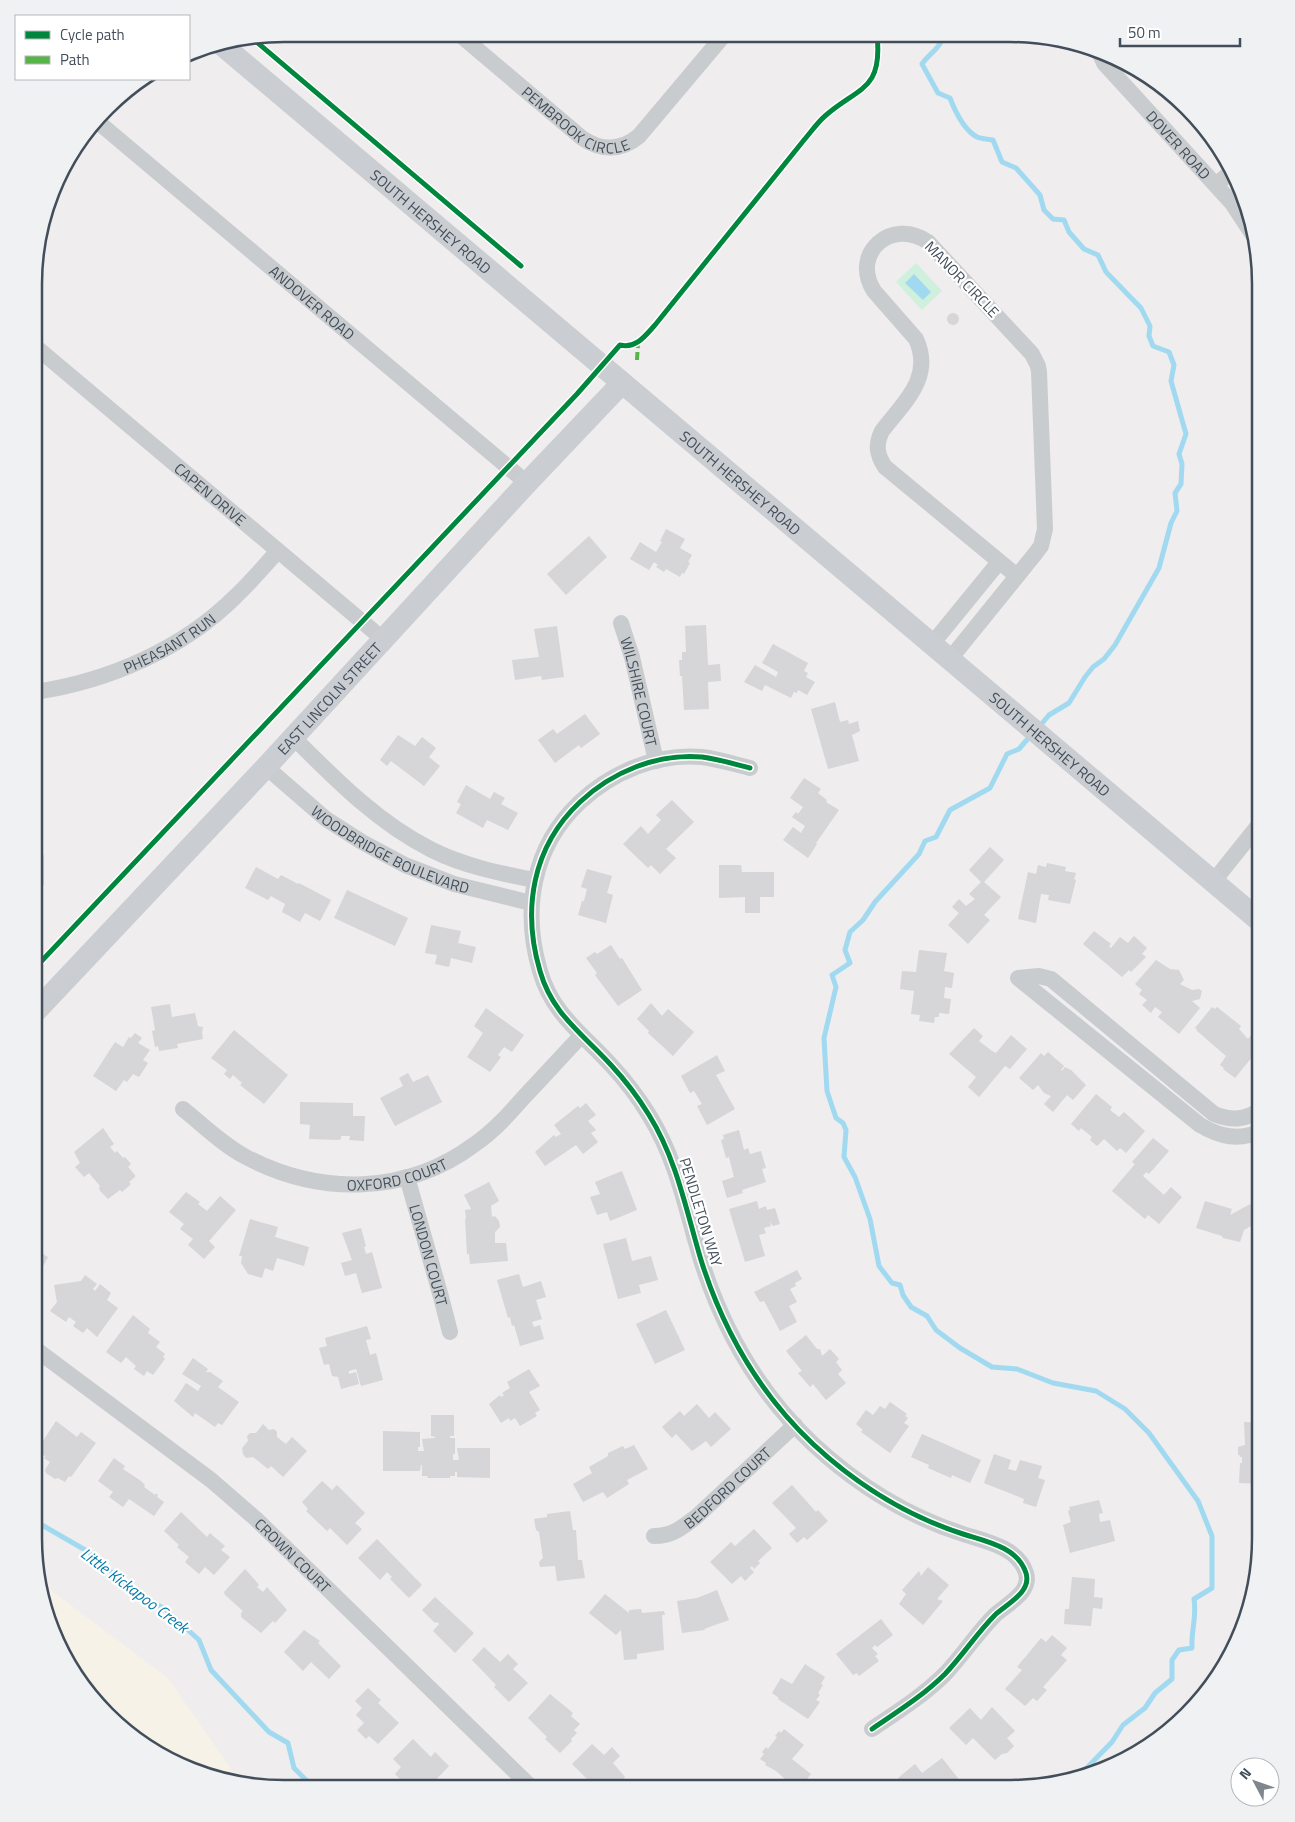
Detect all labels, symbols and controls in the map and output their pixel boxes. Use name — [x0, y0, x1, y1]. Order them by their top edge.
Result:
legend — [15, 15, 190, 80]
scale bar — [1120, 15, 1240, 47]
text: 50 m — [1128, 21, 1161, 44]
text: Cycle path — [60, 23, 125, 46]
text: Path — [60, 48, 90, 71]
street label: PEMBROOK CIRCLE — [517, 80, 633, 159]
street label: DOVER ROAD — [1141, 105, 1216, 184]
street label: SOUTH HERSHEY ROAD — [366, 163, 497, 279]
street label: MANOR CIRCLE — [919, 235, 1005, 323]
street label: ANDOVER ROAD — [264, 259, 360, 345]
street label: SOUTH HERSHEY ROAD — [675, 425, 806, 541]
street label: CAPEN DRIVE — [170, 457, 251, 531]
street label: PHEASANT RUN — [120, 607, 220, 679]
street label: WILSHIRE COURT — [615, 634, 664, 748]
street label: EAST LINCOLN STREET — [271, 637, 387, 760]
street label: SOUTH HERSHEY ROAD — [984, 686, 1116, 802]
street label: WOODBRIDGE BOULEVARD — [306, 800, 472, 899]
street label: OXFORD COURT — [347, 1152, 451, 1196]
street label: PENDLETON WAY — [674, 1155, 728, 1269]
street label: LONDON COURT — [404, 1202, 454, 1308]
street label: BEDFORD COURT — [678, 1441, 776, 1534]
street label: CROWN COURT — [250, 1512, 336, 1598]
water label: Little Kickapoo Creek — [76, 1541, 196, 1640]
north arrow — [1230, 1757, 1280, 1807]
text: N — [1234, 1763, 1256, 1784]

